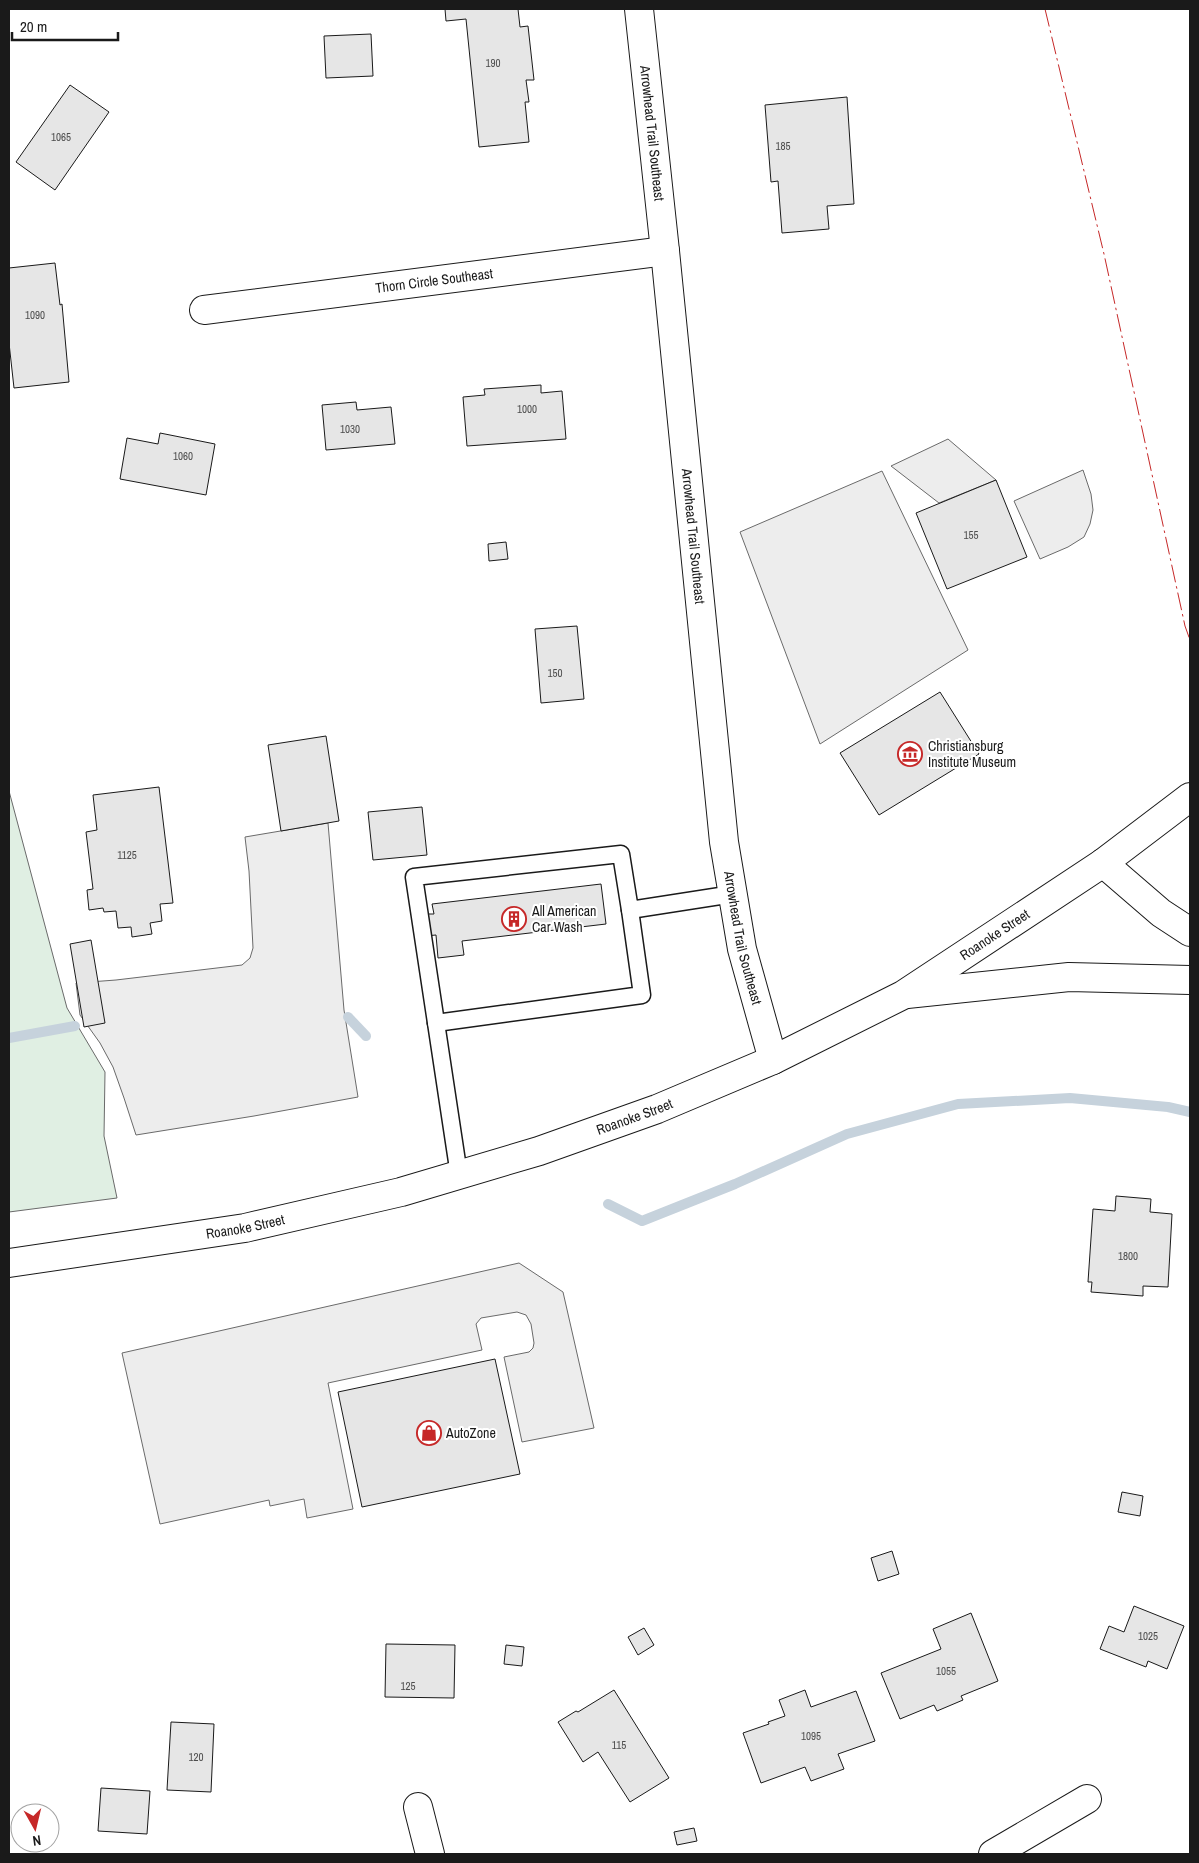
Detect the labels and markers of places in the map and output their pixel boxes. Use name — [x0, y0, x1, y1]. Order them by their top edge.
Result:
place label: Christiansburg Institute Museum — [928, 737, 1016, 771]
museum icon: Christiansburg Institute Museum — [897, 741, 923, 767]
place label: All American Car Wash — [531, 902, 596, 936]
building icon: All American Car Wash — [501, 906, 527, 932]
shop icon: AutoZone — [416, 1420, 442, 1446]
place label: AutoZone — [445, 1424, 496, 1442]

